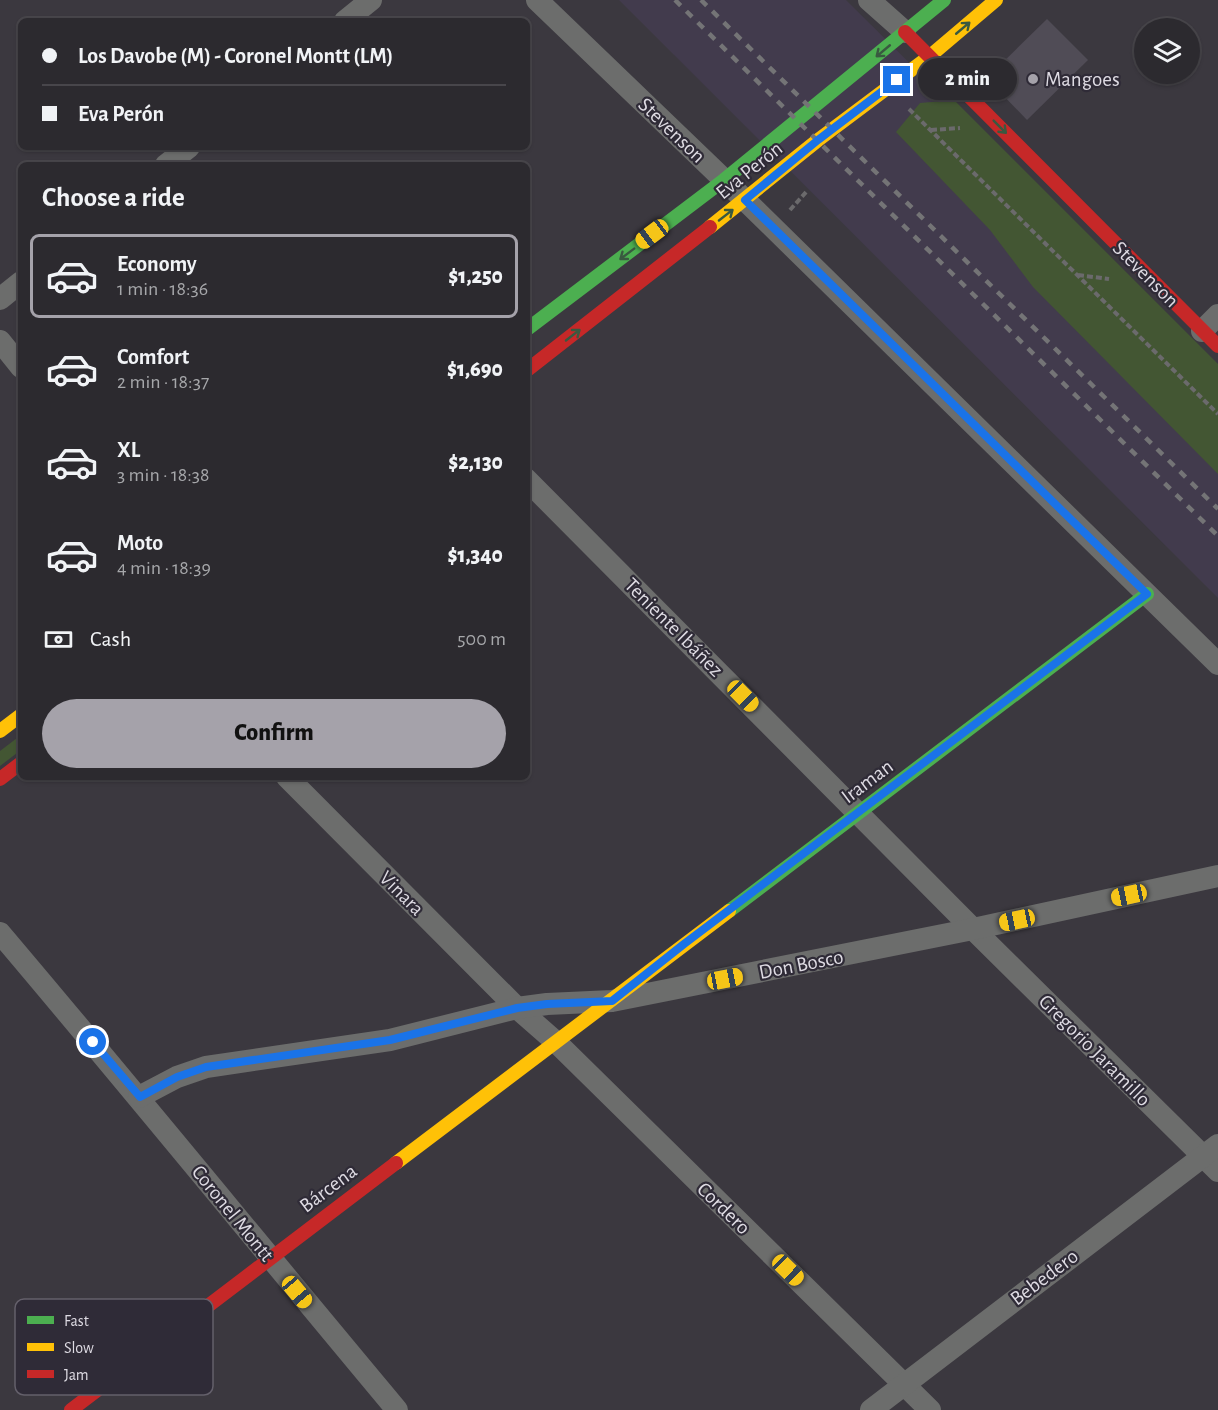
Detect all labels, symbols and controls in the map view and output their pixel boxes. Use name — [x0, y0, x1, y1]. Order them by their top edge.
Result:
map controls — [1134, 18, 1200, 84]
button: layers — [1134, 18, 1200, 84]
one-way arrow — [955, 21, 971, 34]
one-way arrow — [875, 44, 891, 57]
text: Los Davobe (M) - Coronel Montt (LM) — [78, 45, 393, 67]
callout: 2 min — [918, 59, 1017, 101]
route end — [883, 66, 910, 93]
text: 2 min — [945, 69, 990, 89]
place label: Mangoes — [1045, 69, 1120, 90]
marker: Mangoes — [1026, 72, 1040, 86]
street label: Stevenson — [634, 94, 709, 167]
text: Eva Perón — [78, 103, 164, 125]
one-way arrow — [993, 120, 1008, 135]
street label: Eva Perón — [712, 137, 786, 203]
text: Choose a ride — [42, 184, 185, 211]
one-way arrow — [718, 208, 734, 221]
car — [632, 216, 672, 252]
street label: Stevenson — [1109, 237, 1183, 311]
one-way arrow — [619, 247, 635, 260]
icon: car — [45, 249, 99, 303]
text: Economy — [117, 253, 197, 275]
text: $1,250 — [448, 265, 503, 287]
text: 1 min · 18:36 — [117, 279, 208, 299]
one-way arrow — [564, 328, 580, 341]
icon: car — [45, 342, 99, 396]
text: Comfort — [117, 346, 189, 368]
text: $1,690 — [447, 358, 503, 380]
text: 2 min · 18:37 — [117, 372, 209, 392]
icon: car — [45, 435, 99, 489]
text: XL — [117, 439, 140, 461]
text: $2,130 — [448, 451, 503, 473]
text: 3 min · 18:38 — [117, 465, 210, 485]
icon: car — [45, 528, 99, 582]
text: Moto — [117, 532, 163, 554]
text: $1,340 — [447, 544, 503, 566]
text: 4 min · 18:39 — [117, 558, 211, 578]
street label: Teniente Ibáñez — [620, 574, 727, 681]
icon: cash — [42, 623, 75, 656]
text: Cash — [90, 628, 131, 650]
text: 500 m — [457, 629, 506, 649]
car — [724, 677, 762, 715]
button: Confirm — [42, 699, 506, 768]
street label: Iraman — [838, 755, 897, 807]
street label: Vinara — [375, 867, 428, 920]
car — [1110, 882, 1148, 908]
car — [998, 907, 1036, 933]
street label: Don Bosco — [757, 946, 845, 983]
car — [706, 967, 744, 991]
street label: Gregorio Jaramillo — [1035, 990, 1155, 1110]
route start — [79, 1028, 106, 1055]
street label: Bárcena — [296, 1160, 361, 1217]
street label: Coronel Montt — [188, 1161, 278, 1266]
street label: Cordero — [693, 1178, 754, 1238]
street label: Bebedero — [1006, 1245, 1082, 1310]
car — [769, 1251, 807, 1289]
car — [279, 1272, 315, 1312]
legend — [15, 1299, 213, 1395]
text: Fast — [64, 1313, 89, 1329]
text: Slow — [64, 1340, 94, 1356]
text: Jam — [64, 1367, 89, 1383]

